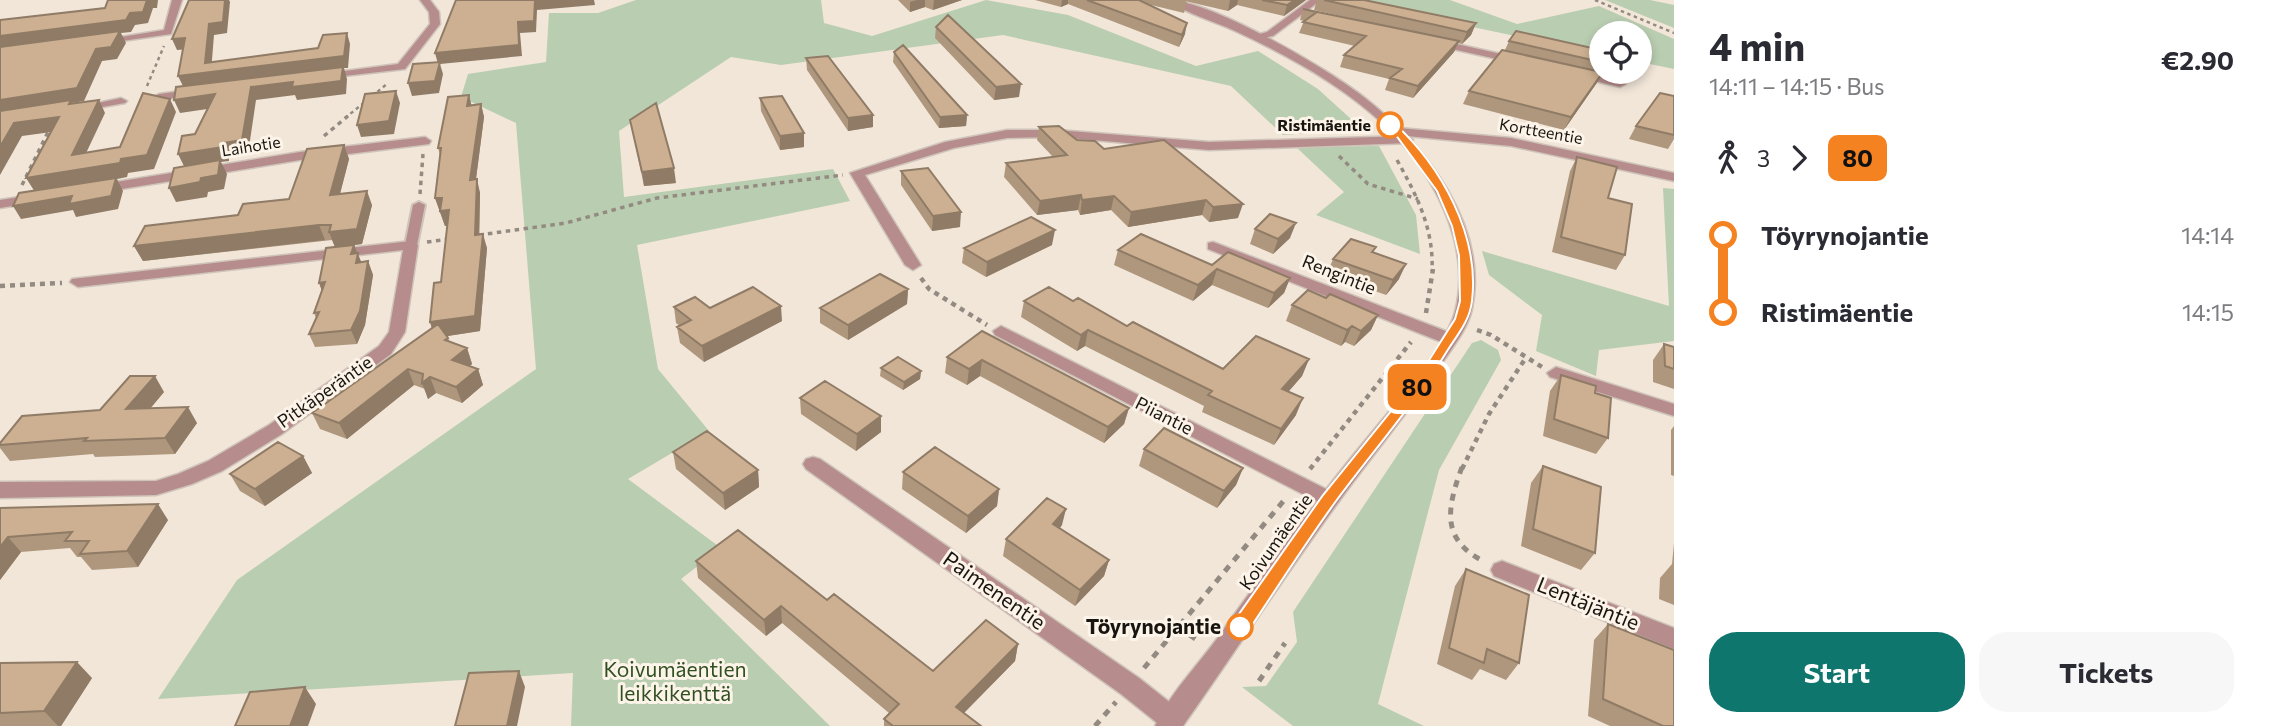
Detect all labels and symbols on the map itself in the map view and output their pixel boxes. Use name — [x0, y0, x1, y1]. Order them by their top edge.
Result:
marker: Ristimäentie — [1377, 112, 1403, 138]
street label: Kortteentie — [1498, 114, 1584, 147]
place label: Ristimäentie — [1277, 115, 1371, 134]
street label: Laihotie — [220, 131, 282, 160]
street label: Rengintie — [1299, 249, 1379, 299]
street label: Pitkäperäntie — [273, 350, 376, 432]
line badge: 80 — [1386, 364, 1448, 410]
street label: Piiantie — [1132, 391, 1197, 439]
street label: Koivumäentie — [1234, 489, 1316, 594]
street label: Paimenentie — [939, 545, 1051, 634]
street label: Lentäjäntie — [1534, 571, 1643, 634]
place label: Töyrynojantie — [1086, 613, 1221, 638]
marker: Töyrynojantie — [1227, 614, 1253, 640]
park label: Koivumäentien leikkikenttä — [603, 656, 747, 705]

